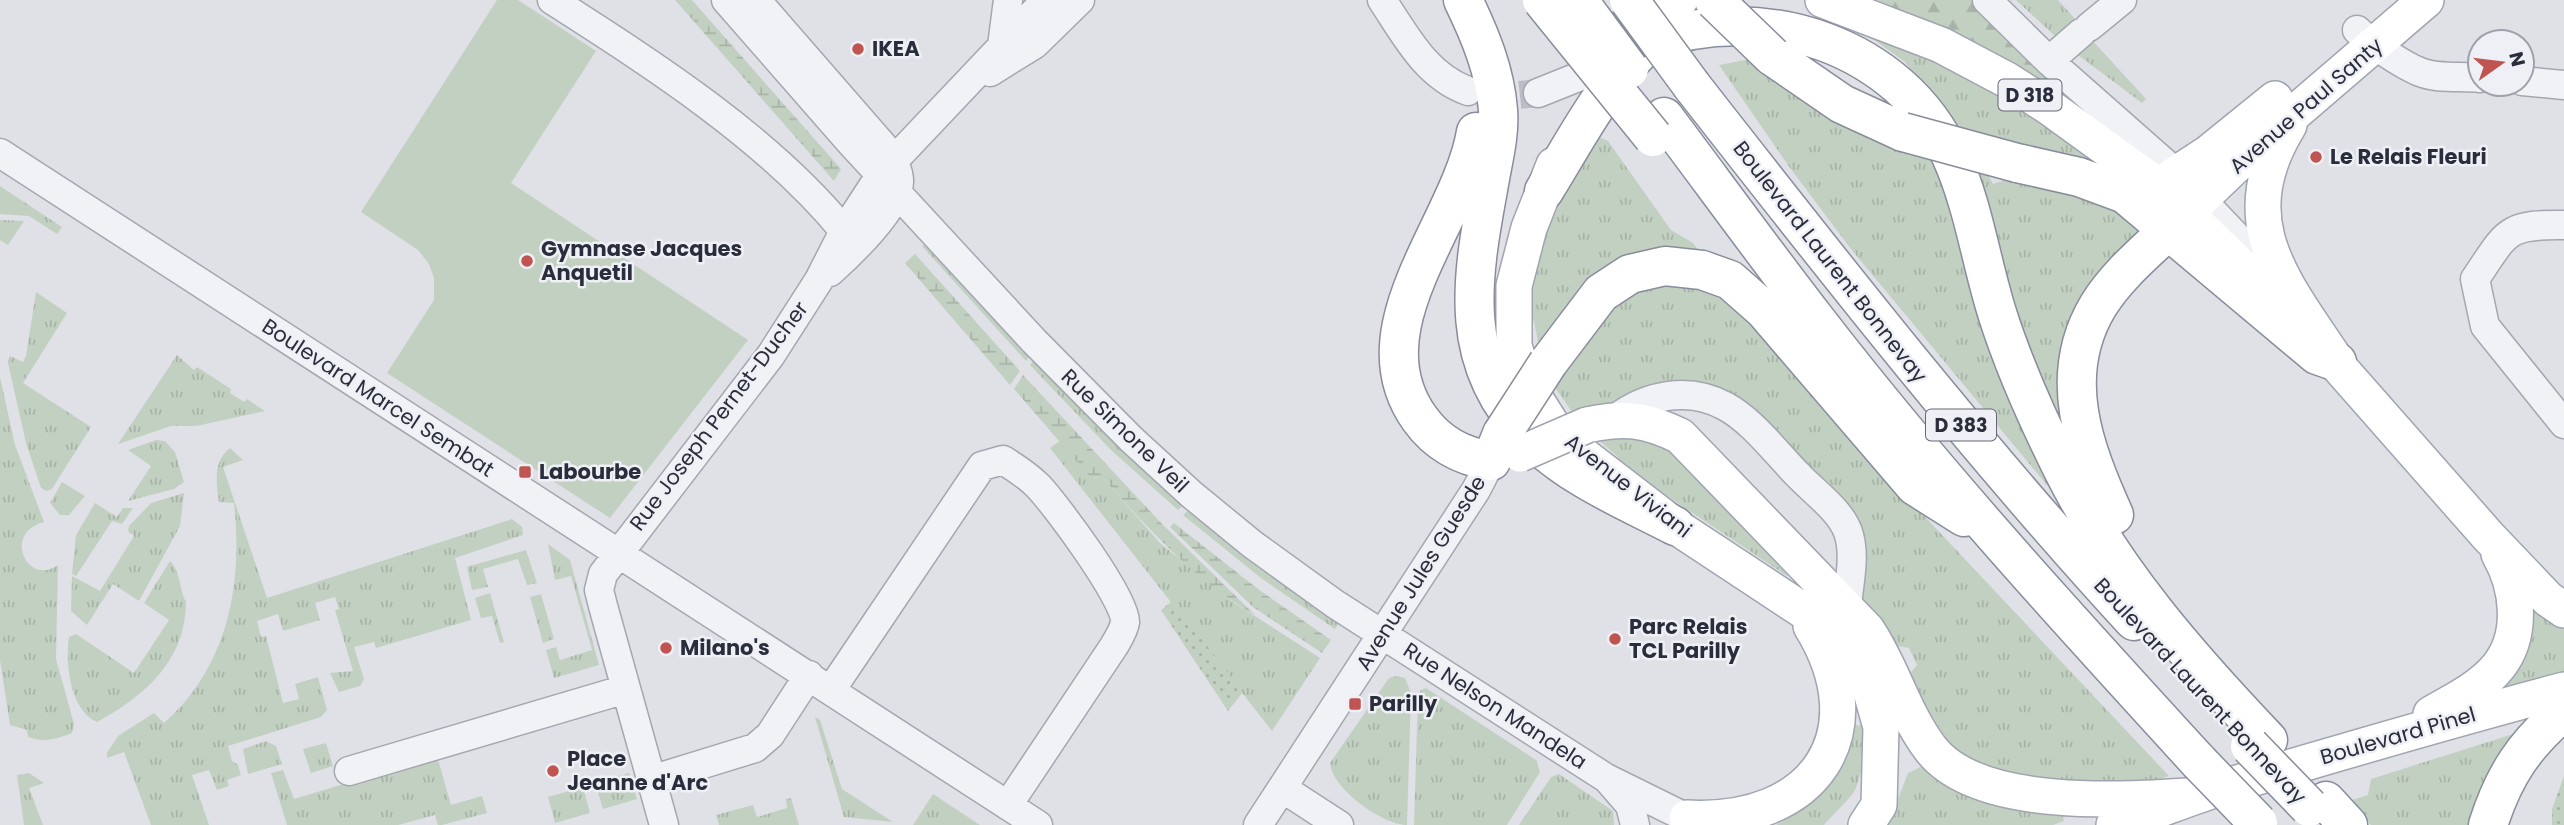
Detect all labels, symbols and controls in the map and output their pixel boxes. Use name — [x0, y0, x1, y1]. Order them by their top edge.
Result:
north arrow — [2466, 28, 2536, 98]
street label: Avenue Paul Santy — [2223, 31, 2389, 180]
place label: IKEA — [872, 34, 920, 63]
marker: IKEA — [850, 41, 866, 57]
text: N — [2502, 49, 2532, 69]
road number: D 318 — [1998, 80, 2062, 110]
street label: Boulevard Laurent Bonnevay — [1727, 135, 1934, 389]
place label: Le Relais Fleuri — [2330, 142, 2487, 171]
marker: Le Relais Fleuri — [2308, 149, 2324, 165]
place label: Gymnase Jacques Anquetil — [541, 234, 742, 287]
marker: Gymnase Jacques Anquetil — [519, 253, 535, 269]
street label: Rue Joseph Pernet-Ducher — [623, 295, 815, 536]
street label: Boulevard Marcel Sembat — [257, 312, 500, 484]
street label: Rue Simone Veil — [1055, 362, 1195, 499]
road number: D 383 — [1926, 410, 1996, 440]
street label: Avenue Viviani — [1559, 427, 1698, 544]
place label: Labourbe — [539, 457, 641, 486]
marker: Labourbe — [517, 464, 533, 480]
street label: Avenue Jules Guesde — [1349, 470, 1492, 676]
street label: Boulevard Laurent Bonnevay — [2088, 571, 2313, 810]
place label: Parc Relais TCL Parilly — [1629, 612, 1748, 665]
marker: Parc Relais TCL Parilly — [1607, 631, 1623, 647]
place label: Milano's — [680, 633, 770, 662]
street label: Rue Nelson Mandela — [1398, 635, 1593, 776]
marker: Milano's — [658, 640, 674, 656]
place label: Parilly — [1369, 689, 1438, 718]
marker: Parilly — [1347, 696, 1363, 712]
street label: Boulevard Pinel — [2317, 699, 2479, 772]
place label: Place Jeanne d'Arc — [567, 744, 708, 797]
marker: Place Jeanne d'Arc — [545, 763, 561, 779]

